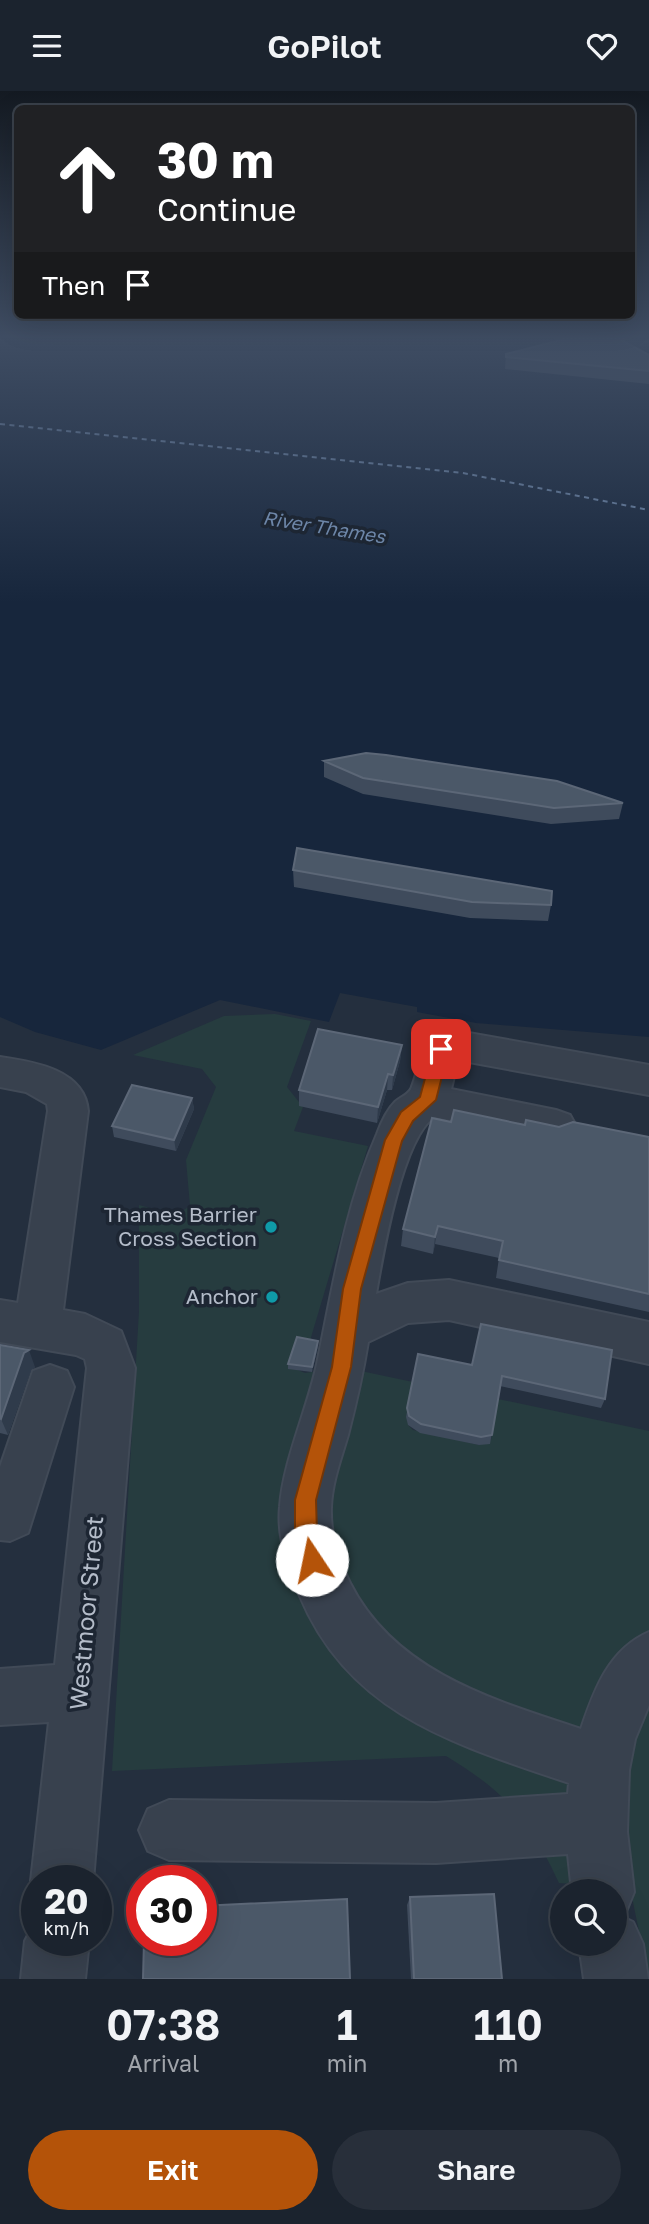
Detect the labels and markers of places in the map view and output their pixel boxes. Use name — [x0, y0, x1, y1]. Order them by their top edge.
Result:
pin — [411, 1019, 471, 1079]
place label: Thames Barrier Cross Section — [104, 1201, 257, 1251]
marker: Thames Barrier Cross Section — [263, 1219, 279, 1235]
place label: Anchor — [186, 1283, 258, 1309]
marker: Anchor — [264, 1289, 280, 1305]

